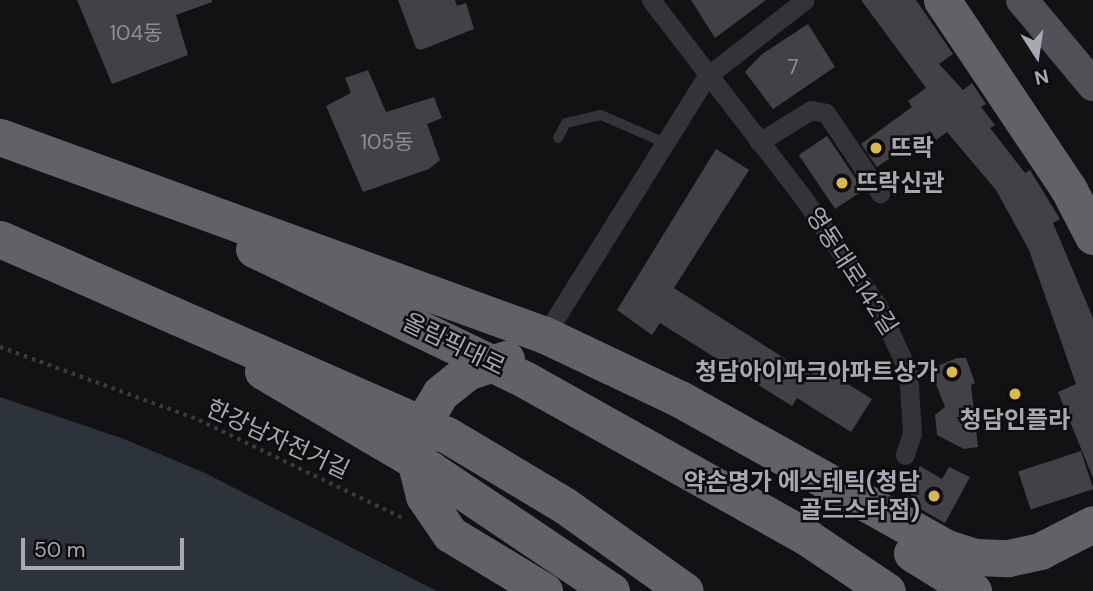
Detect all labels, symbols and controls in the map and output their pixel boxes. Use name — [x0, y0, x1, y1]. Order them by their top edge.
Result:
house number: 104동 — [110, 20, 162, 46]
north arrow — [1002, 21, 1072, 91]
house number: 7 — [787, 54, 799, 80]
text: N — [1032, 63, 1051, 91]
house number: 105동 — [360, 129, 414, 155]
place label: 뜨락 — [890, 134, 934, 162]
marker: 뜨락 — [868, 140, 884, 156]
place label: 뜨락신관 — [856, 169, 944, 197]
marker: 뜨락신관 — [834, 175, 850, 191]
street label: 영동대로142길 — [800, 202, 904, 340]
street label: 올림픽대로 — [398, 307, 510, 381]
place label: 청담아이파크아파트상가 — [695, 358, 938, 386]
marker: 청담아이파크아파트상가 — [944, 364, 960, 380]
marker: 청담인플라 — [1007, 386, 1023, 402]
street label: 한강남자전거길 — [202, 393, 354, 485]
place label: 청담인플라 — [960, 406, 1070, 434]
place label: 약손명가 에스테틱(청담 골드스타점) — [684, 468, 920, 524]
marker: 약손명가 에스테틱(청담 골드스타점) — [926, 488, 942, 504]
scale bar — [24, 524, 187, 568]
text: 50 m — [34, 536, 85, 564]

